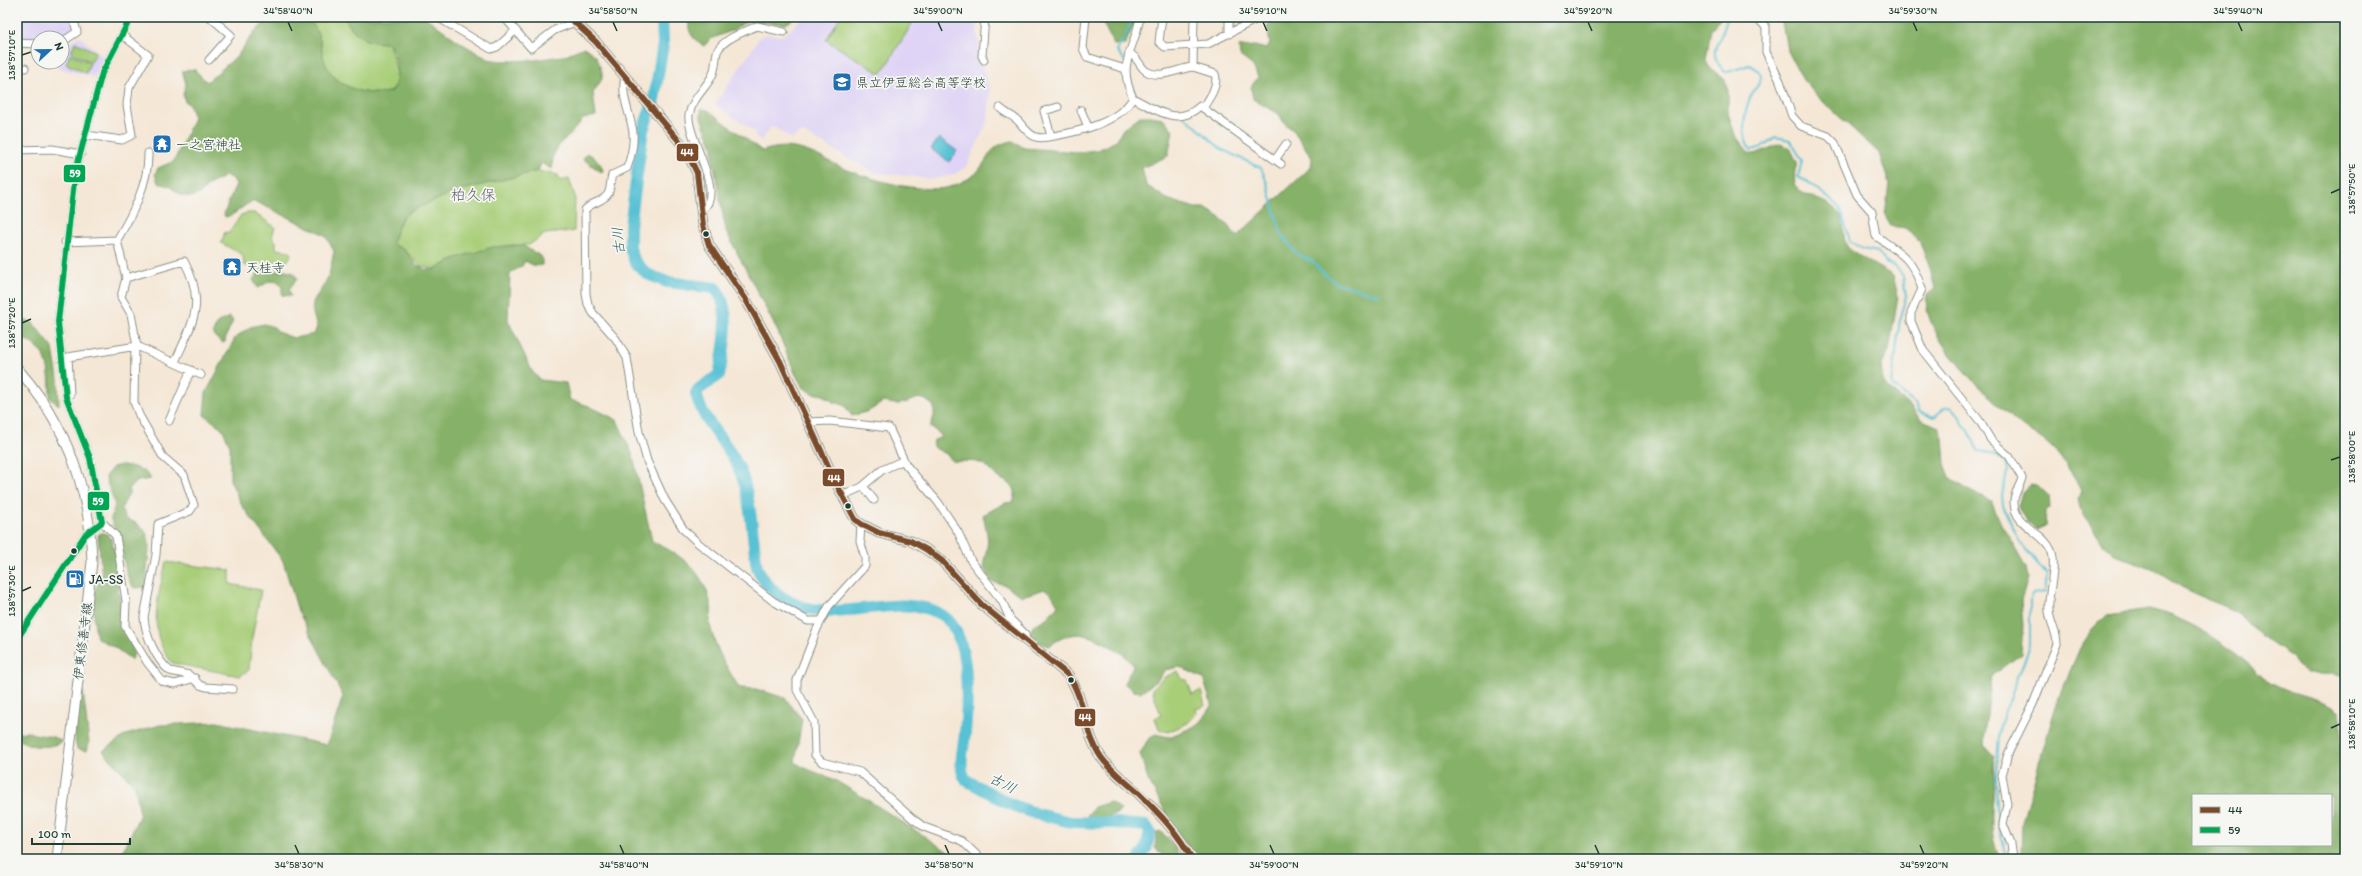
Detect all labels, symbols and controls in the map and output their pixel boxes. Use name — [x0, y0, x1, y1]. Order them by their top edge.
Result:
text: 34°58'40"N — [263, 4, 313, 17]
text: 34°58'50"N — [589, 4, 638, 17]
text: 34°59'00"N — [913, 4, 963, 17]
text: 34°59'10"N — [1239, 4, 1287, 17]
text: 34°59'20"N — [1564, 4, 1613, 17]
text: 34°59'30"N — [1889, 4, 1938, 17]
text: 34°59'40"N — [2213, 4, 2263, 17]
text: 138°57'10"E — [5, 29, 18, 80]
north arrow — [30, 30, 70, 70]
text: N — [51, 41, 66, 52]
school or university icon: 県立伊豆総合高等学校 — [831, 71, 853, 93]
place label: 県立伊豆総合高等学校 — [856, 75, 986, 90]
temple icon: 一之宮神社 — [151, 133, 173, 155]
place label: 一之宮神社 — [176, 137, 241, 152]
line badge: 44 — [676, 143, 699, 162]
text: 44 — [680, 146, 694, 159]
text: 138°57'50"E — [2345, 163, 2358, 215]
line badge: 59 — [63, 164, 86, 183]
text: 59 — [69, 167, 81, 180]
district label: 柏久保 — [450, 186, 496, 204]
water label: 古川 — [609, 226, 628, 256]
unlabelled marker — [701, 229, 711, 239]
temple icon: 天桂寺 — [221, 256, 243, 278]
place label: 天桂寺 — [246, 260, 285, 275]
text: 138°57'20"E — [5, 297, 18, 349]
text: 138°58'00"E — [2345, 430, 2358, 483]
line badge: 44 — [822, 468, 845, 487]
text: 44 — [827, 472, 841, 485]
line badge: 59 — [87, 491, 110, 511]
text: 59 — [92, 495, 104, 508]
unlabelled marker — [843, 501, 853, 511]
unlabelled marker — [69, 546, 79, 556]
text: 138°57'30"E — [5, 565, 18, 617]
fuel station icon: JA-SS — [64, 568, 86, 590]
place label: JA-SS — [89, 572, 123, 587]
street label: 伊東修善寺線 — [70, 600, 95, 681]
unlabelled marker — [1066, 675, 1076, 685]
text: 138°58'10"E — [2345, 698, 2358, 750]
line badge: 44 — [1074, 708, 1096, 727]
text: 44 — [1078, 711, 1092, 724]
water label: 古川 — [986, 770, 1019, 797]
legend — [2192, 794, 2332, 846]
text: 44 — [2228, 803, 2242, 817]
scale bar — [32, 820, 130, 846]
text: 59 — [2228, 823, 2241, 837]
text: 100 m — [38, 827, 71, 841]
text: 34°58'30"N — [274, 858, 324, 871]
text: 34°58'40"N — [599, 858, 649, 871]
text: 34°58'50"N — [925, 858, 974, 871]
text: 34°59'00"N — [1249, 858, 1299, 871]
text: 34°59'10"N — [1575, 858, 1623, 871]
text: 34°59'20"N — [1900, 858, 1949, 871]

